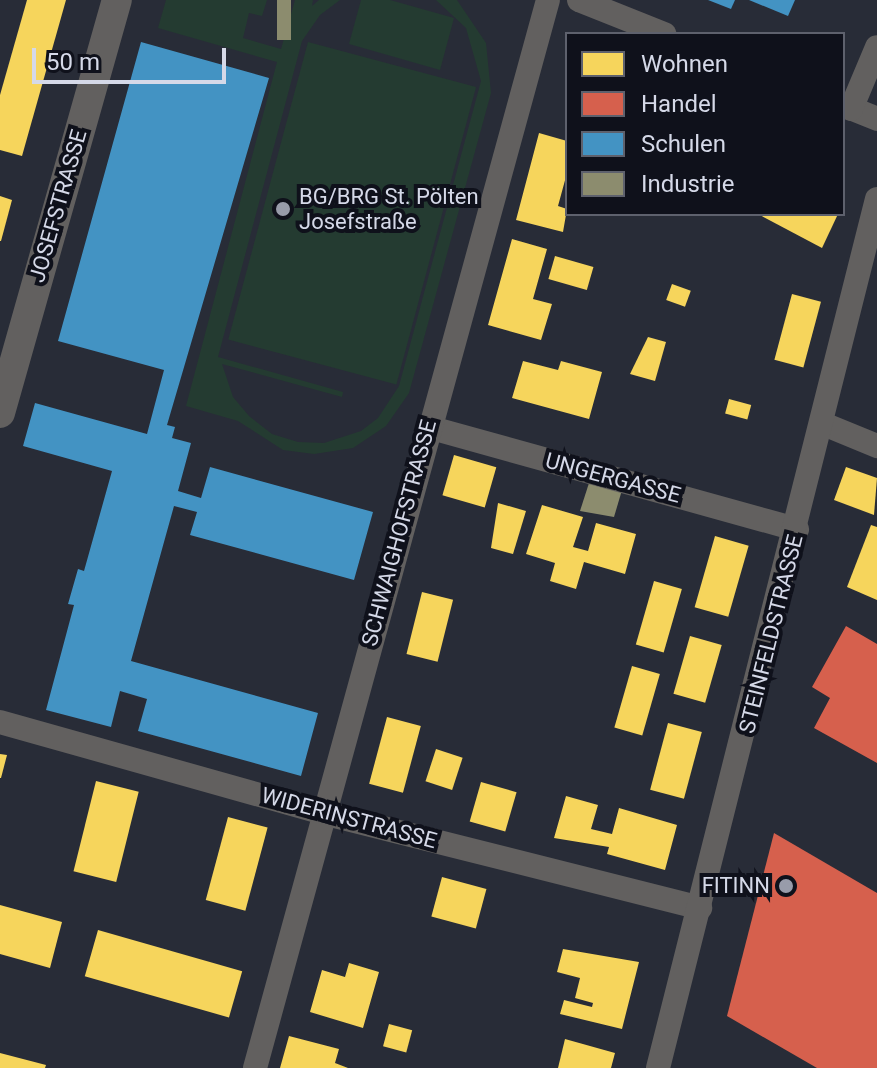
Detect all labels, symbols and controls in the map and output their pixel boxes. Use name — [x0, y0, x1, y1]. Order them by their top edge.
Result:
scale bar — [36, 32, 230, 82]
legend — [565, 32, 845, 216]
text: 50 m — [46, 48, 100, 76]
text: Wohnen — [641, 50, 728, 78]
text: Handel — [641, 90, 717, 118]
street label: JOSEFSTRASSE — [24, 127, 92, 285]
text: Schulen — [641, 130, 726, 158]
text: Industrie — [641, 170, 734, 198]
place label: BG/BRG St. Pölten Josefstraße — [299, 183, 479, 234]
marker: BG/BRG St. Pölten Josefstraße — [274, 200, 292, 218]
street label: SCHWAIGHOFSTRASSE — [356, 417, 442, 649]
street label: UNGERGASSE — [542, 447, 684, 509]
street label: STEINFELDSTRASSE — [734, 532, 808, 736]
street label: WIDERINSTRASSE — [258, 782, 440, 854]
place label: FITINN — [702, 873, 770, 899]
marker: FITINN — [777, 877, 795, 895]

